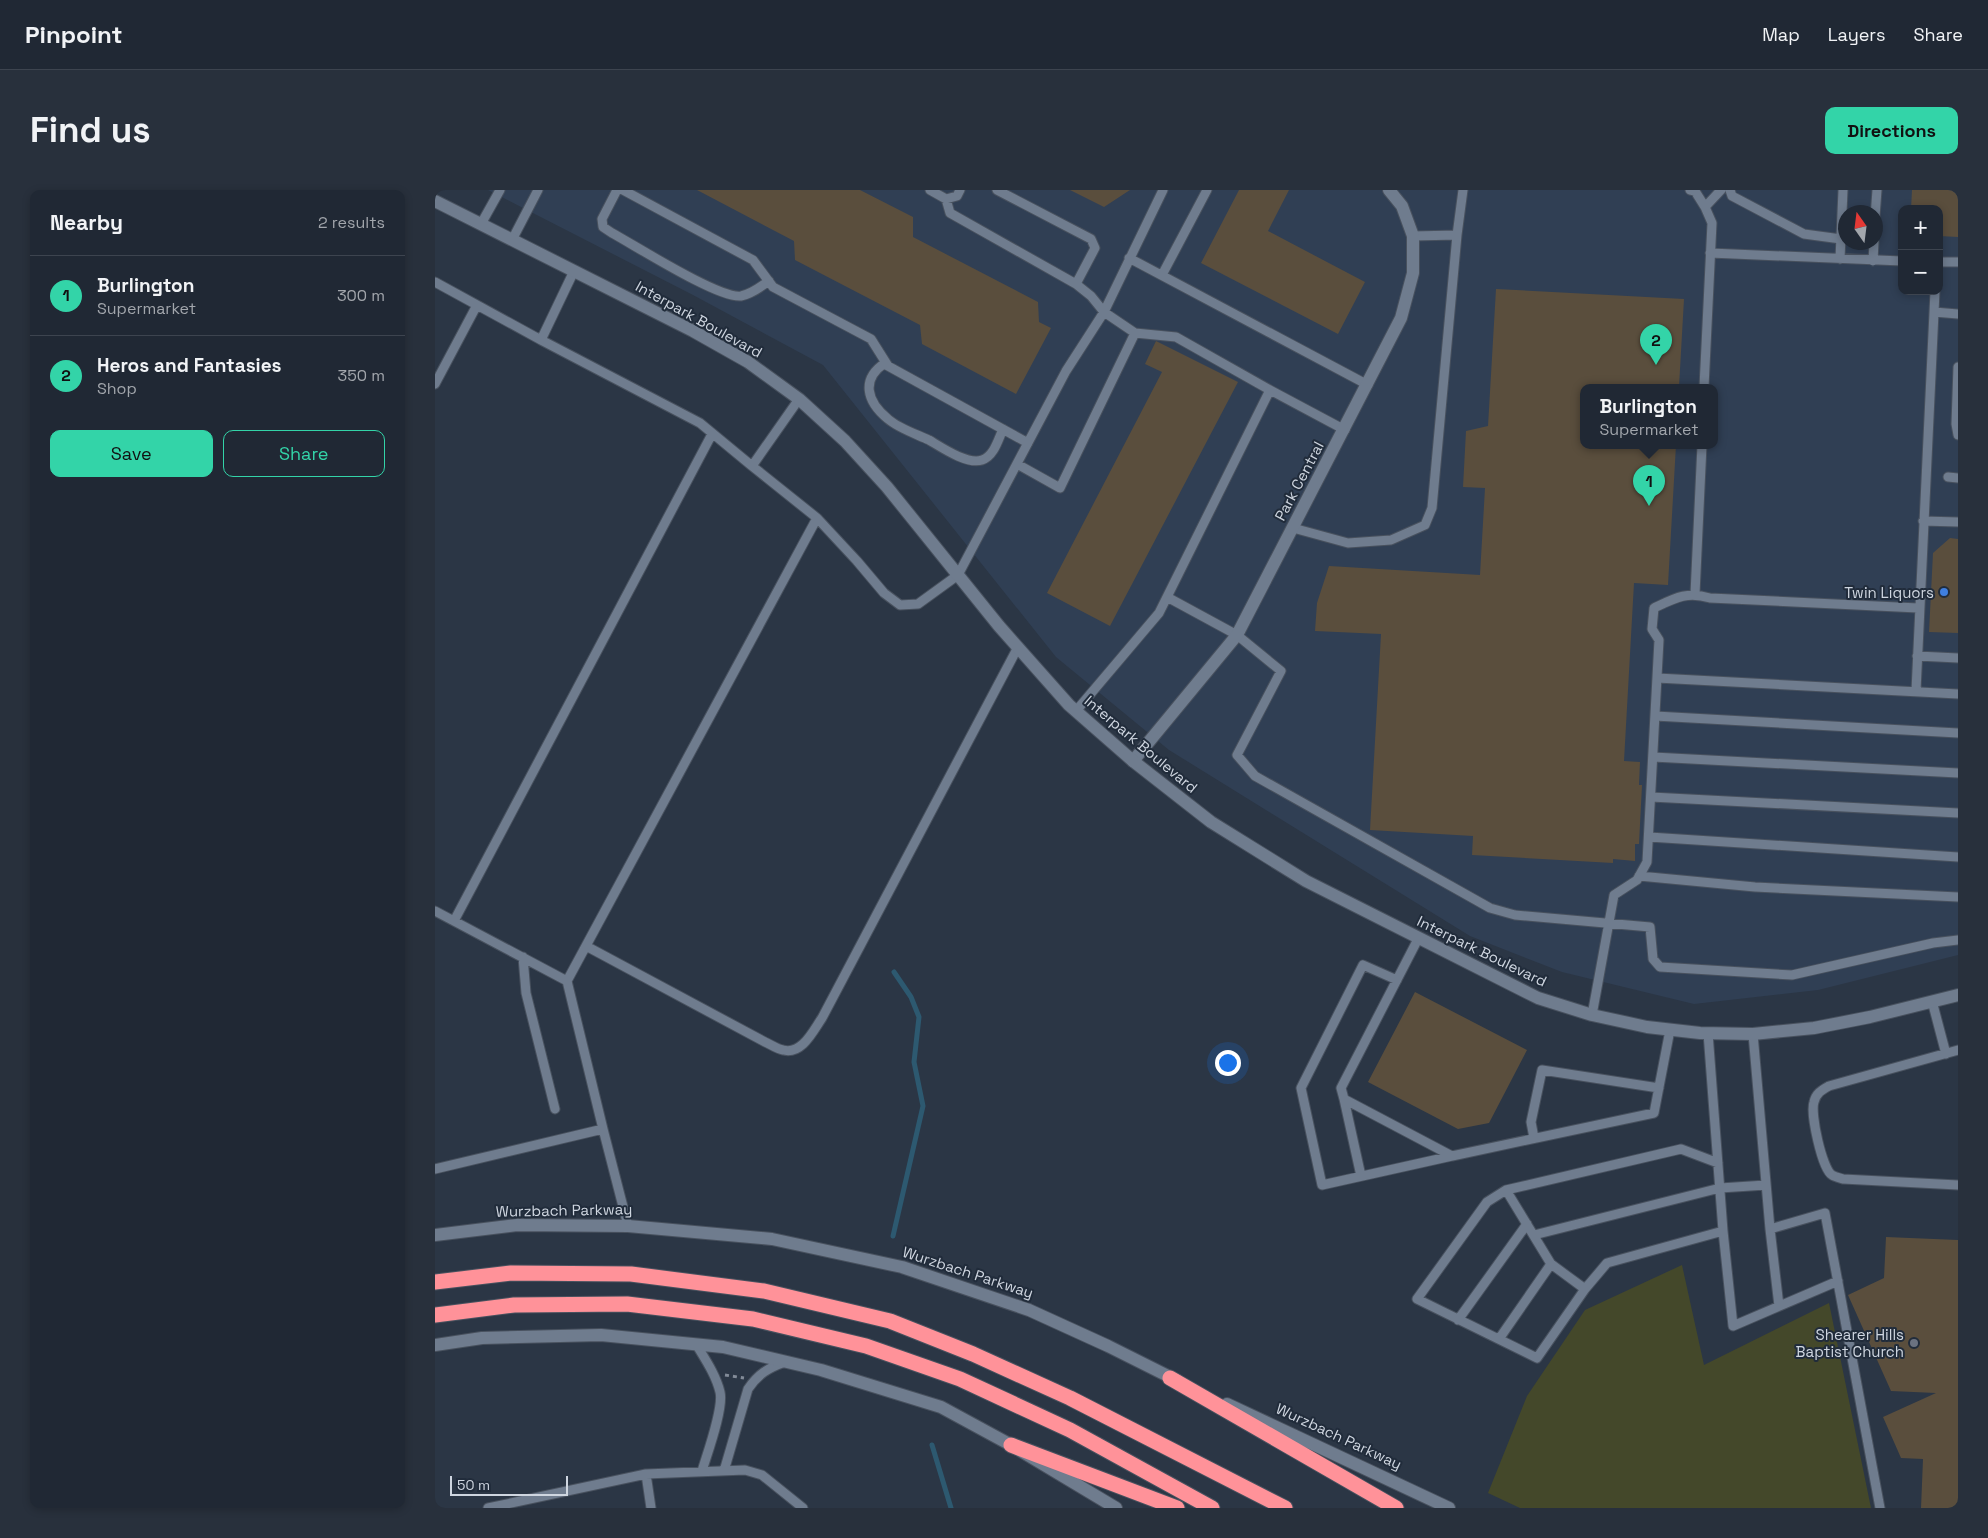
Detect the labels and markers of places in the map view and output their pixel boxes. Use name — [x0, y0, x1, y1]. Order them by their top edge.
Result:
pin: 2 — [1640, 324, 1672, 365]
pin: 1 — [1633, 465, 1665, 506]
place label: Twin Liquors — [1844, 583, 1934, 602]
marker: Twin Liquors — [1938, 586, 1950, 598]
place label: Shearer Hills Baptist Church — [1796, 1325, 1904, 1361]
marker: Shearer Hills Baptist Church — [1908, 1337, 1920, 1349]

